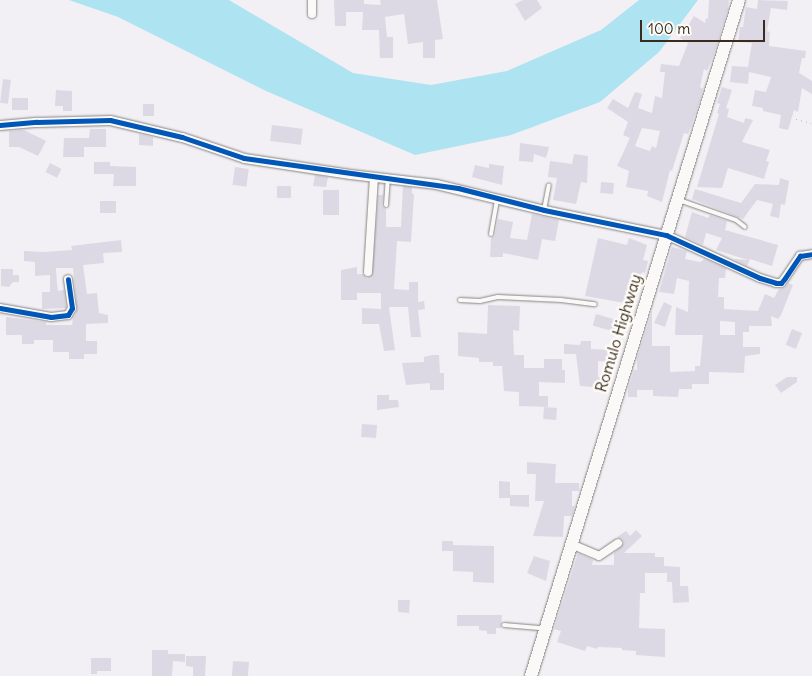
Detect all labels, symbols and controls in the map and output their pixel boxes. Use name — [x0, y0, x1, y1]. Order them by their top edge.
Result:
scale bar — [642, 10, 767, 42]
text: 100 m — [648, 19, 690, 38]
street label: Romulo Highway — [591, 272, 645, 394]

